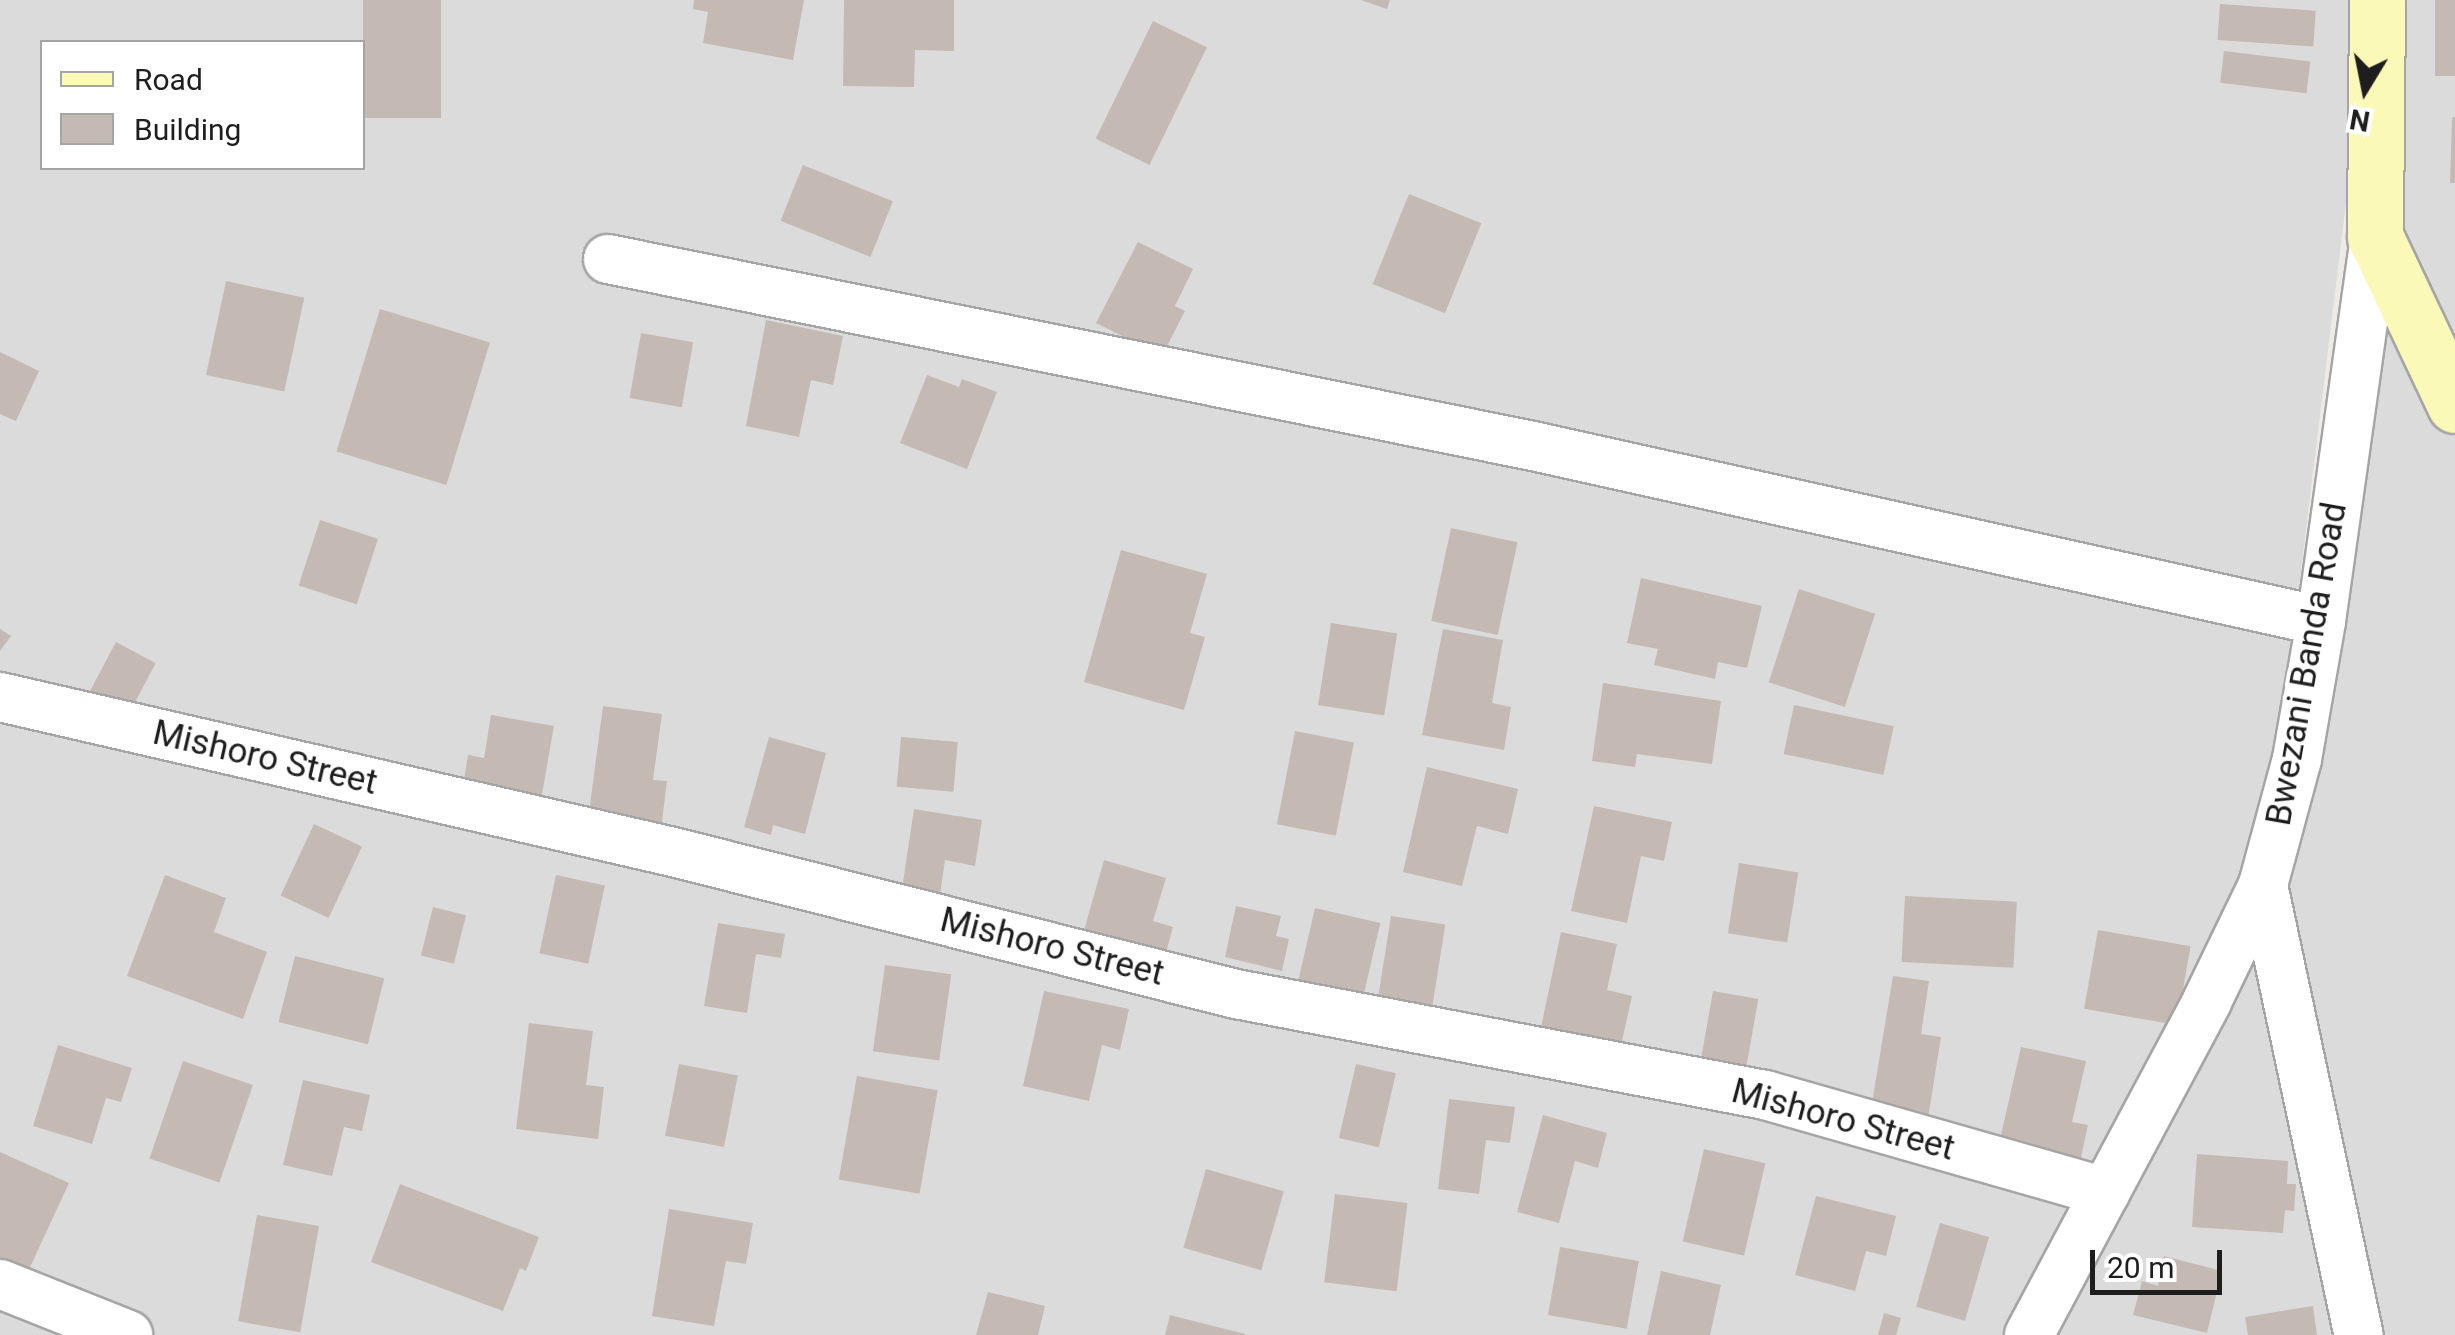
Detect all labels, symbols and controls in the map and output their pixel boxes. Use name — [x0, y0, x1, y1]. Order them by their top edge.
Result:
legend — [40, 40, 365, 170]
north arrow — [2315, 40, 2415, 140]
text: Road — [134, 62, 203, 97]
text: N — [2347, 102, 2372, 138]
text: Building — [134, 112, 241, 147]
street label: Bwezani Banda Road — [2258, 499, 2356, 829]
street label: Mishoro Street — [149, 712, 381, 804]
street label: Mishoro Street — [936, 899, 1168, 995]
street label: Mishoro Street — [1727, 1070, 1959, 1170]
scale bar — [2095, 1230, 2228, 1292]
text: 20 m — [2107, 1250, 2174, 1285]

